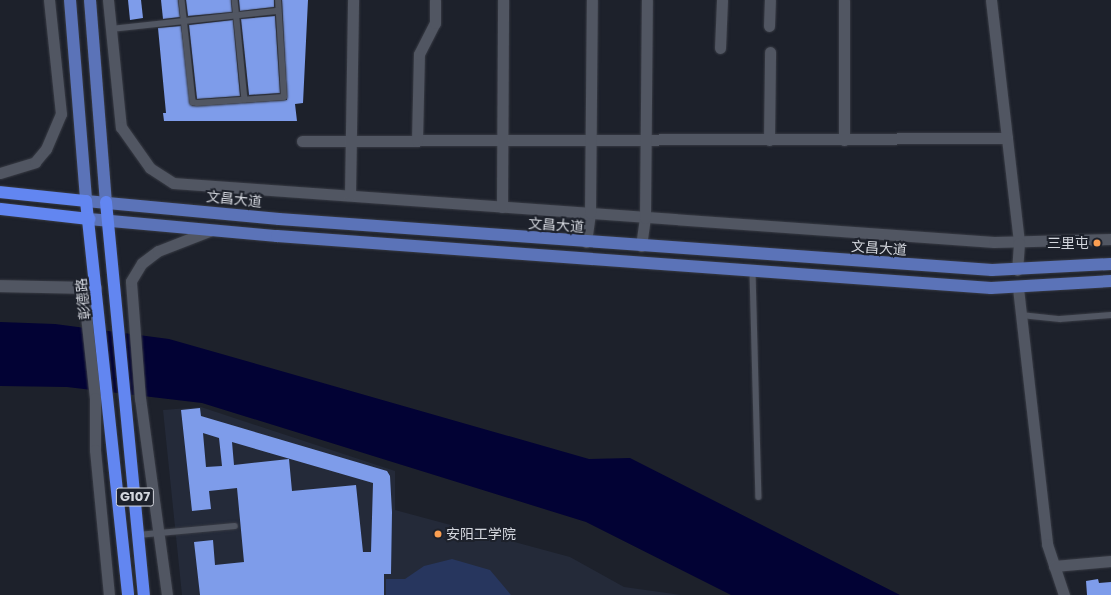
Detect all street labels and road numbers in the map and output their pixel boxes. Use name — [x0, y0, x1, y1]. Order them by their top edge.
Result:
street label: 文昌大道 — [205, 188, 263, 210]
street label: 文昌大道 — [527, 215, 585, 235]
street label: 文昌大道 — [850, 238, 908, 258]
street label: 彰德路 — [72, 277, 94, 321]
road number: G107 — [115, 486, 155, 508]

